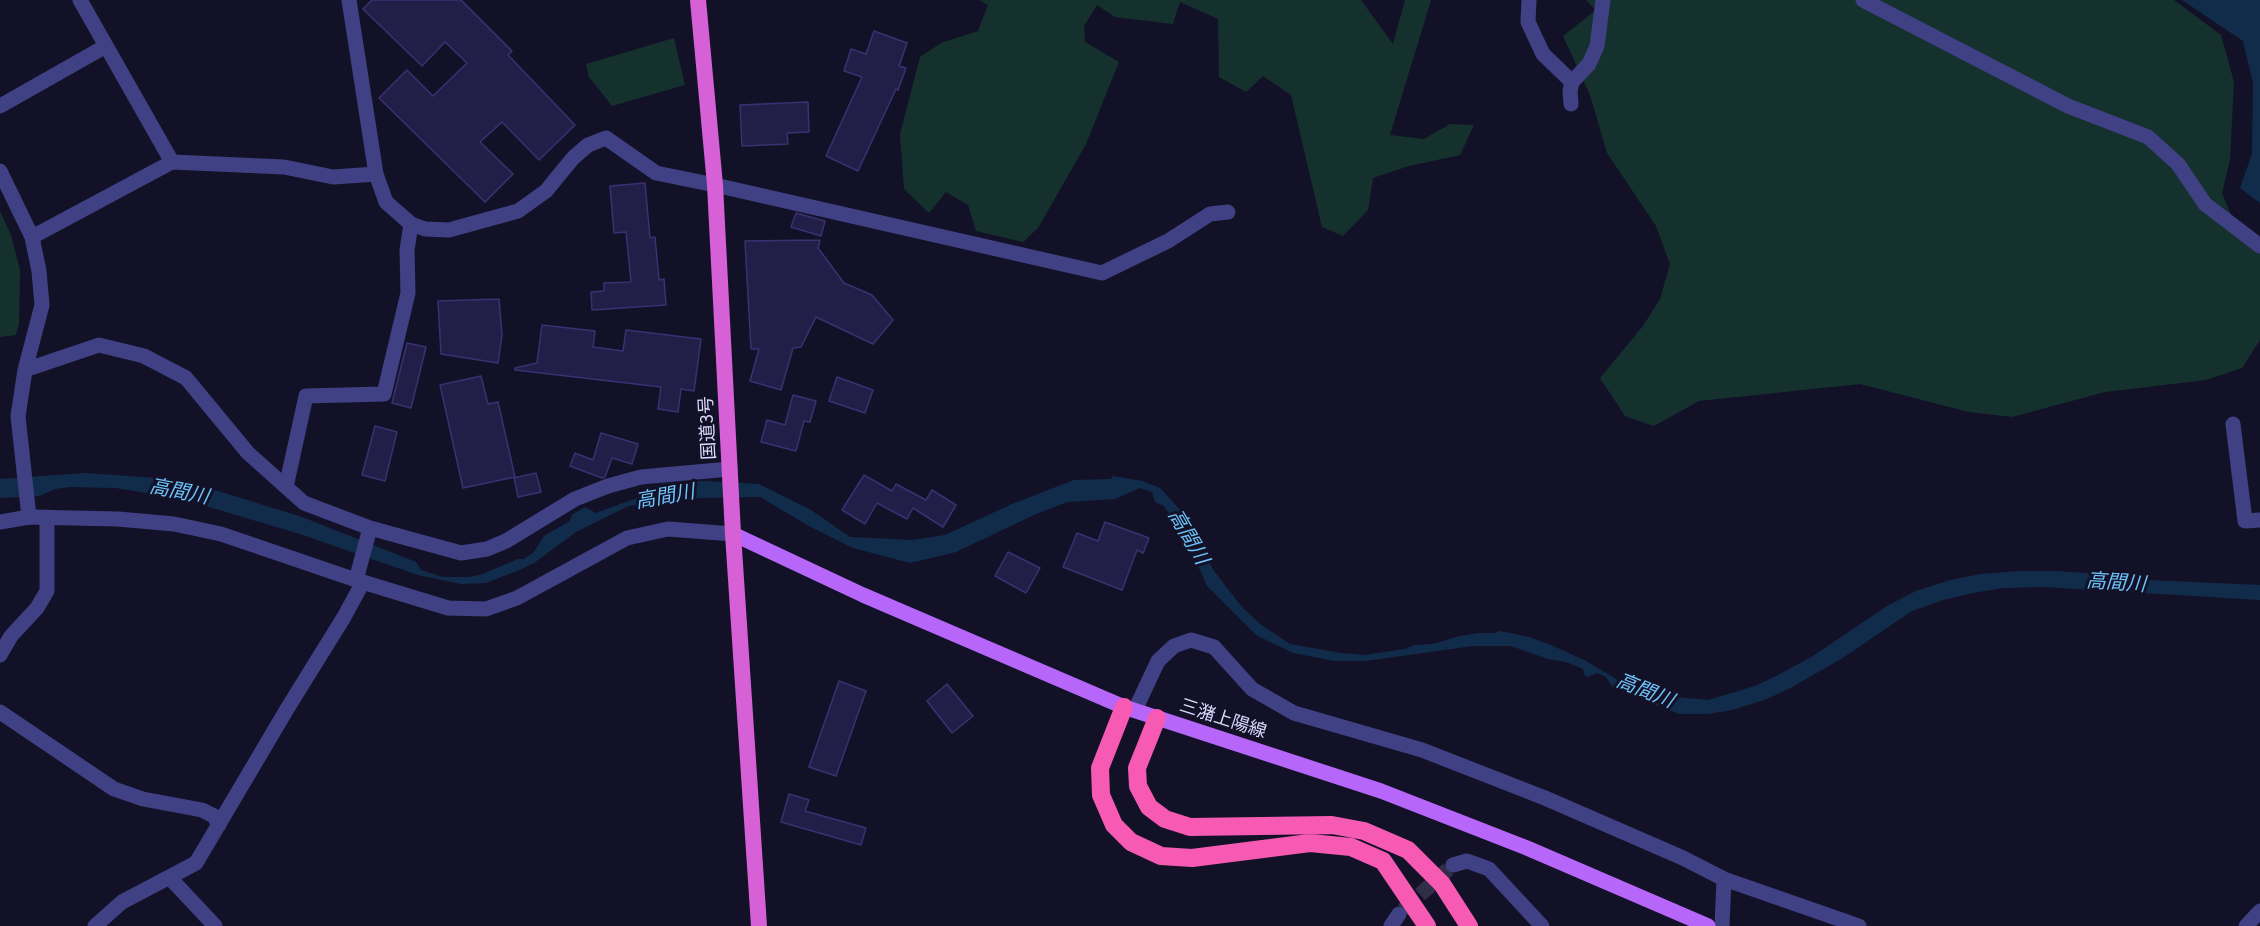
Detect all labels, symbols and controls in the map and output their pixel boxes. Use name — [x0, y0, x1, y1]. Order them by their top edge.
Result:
street label: 国道3号 — [696, 396, 720, 460]
water label: 高間川 — [147, 474, 211, 510]
water label: 高間川 — [633, 480, 697, 514]
water label: 高間川 — [1163, 505, 1213, 569]
water label: 高間川 — [2085, 569, 2147, 597]
water label: 高間川 — [1613, 669, 1677, 713]
street label: 三潴上陽線 — [1177, 695, 1269, 743]

